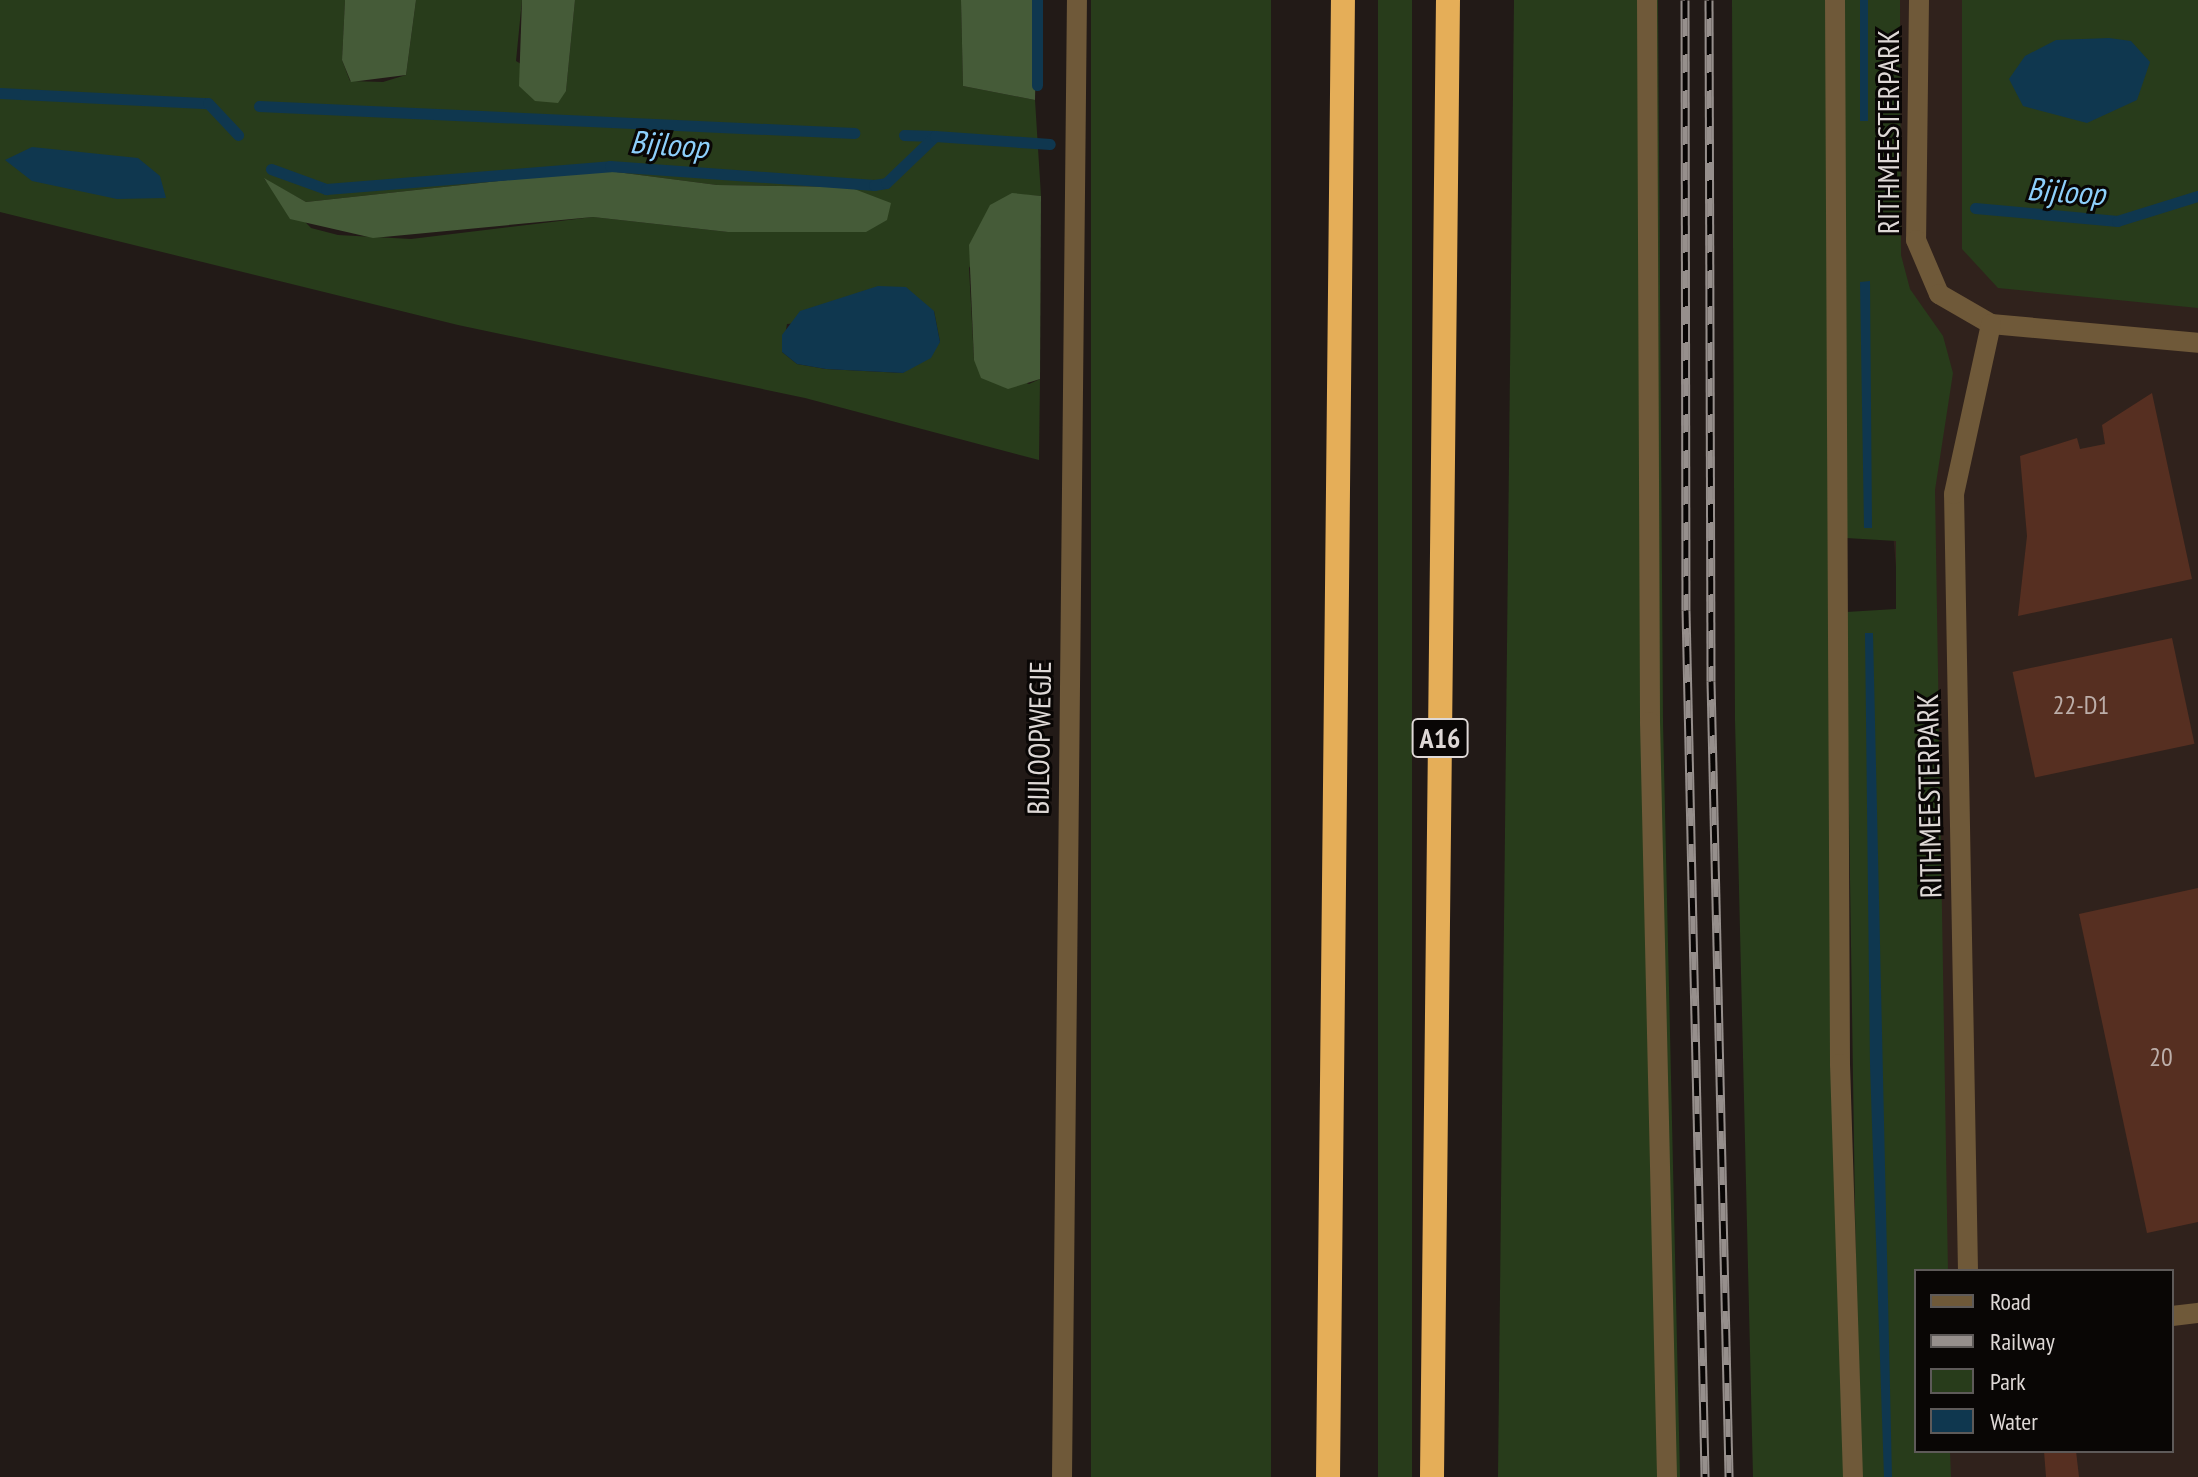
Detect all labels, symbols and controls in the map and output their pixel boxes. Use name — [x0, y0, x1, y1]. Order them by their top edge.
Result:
street label: RITHMEESTERPARK — [1870, 30, 1906, 234]
water label: Bijloop — [629, 122, 709, 166]
water label: Bijloop — [2026, 169, 2106, 213]
street label: BIJLOOPWEGJE — [1020, 661, 1058, 815]
house number: 22-D1 — [2053, 689, 2109, 721]
street label: RITHMEESTERPARK — [1909, 693, 1949, 899]
road number: A16 — [1410, 714, 1470, 762]
house number: 20 — [2149, 1041, 2173, 1073]
legend — [1914, 1269, 2174, 1453]
text: Road — [1990, 1286, 2031, 1317]
text: Railway — [1990, 1326, 2055, 1357]
text: Park — [1990, 1366, 2026, 1397]
text: Water — [1990, 1406, 2038, 1437]

